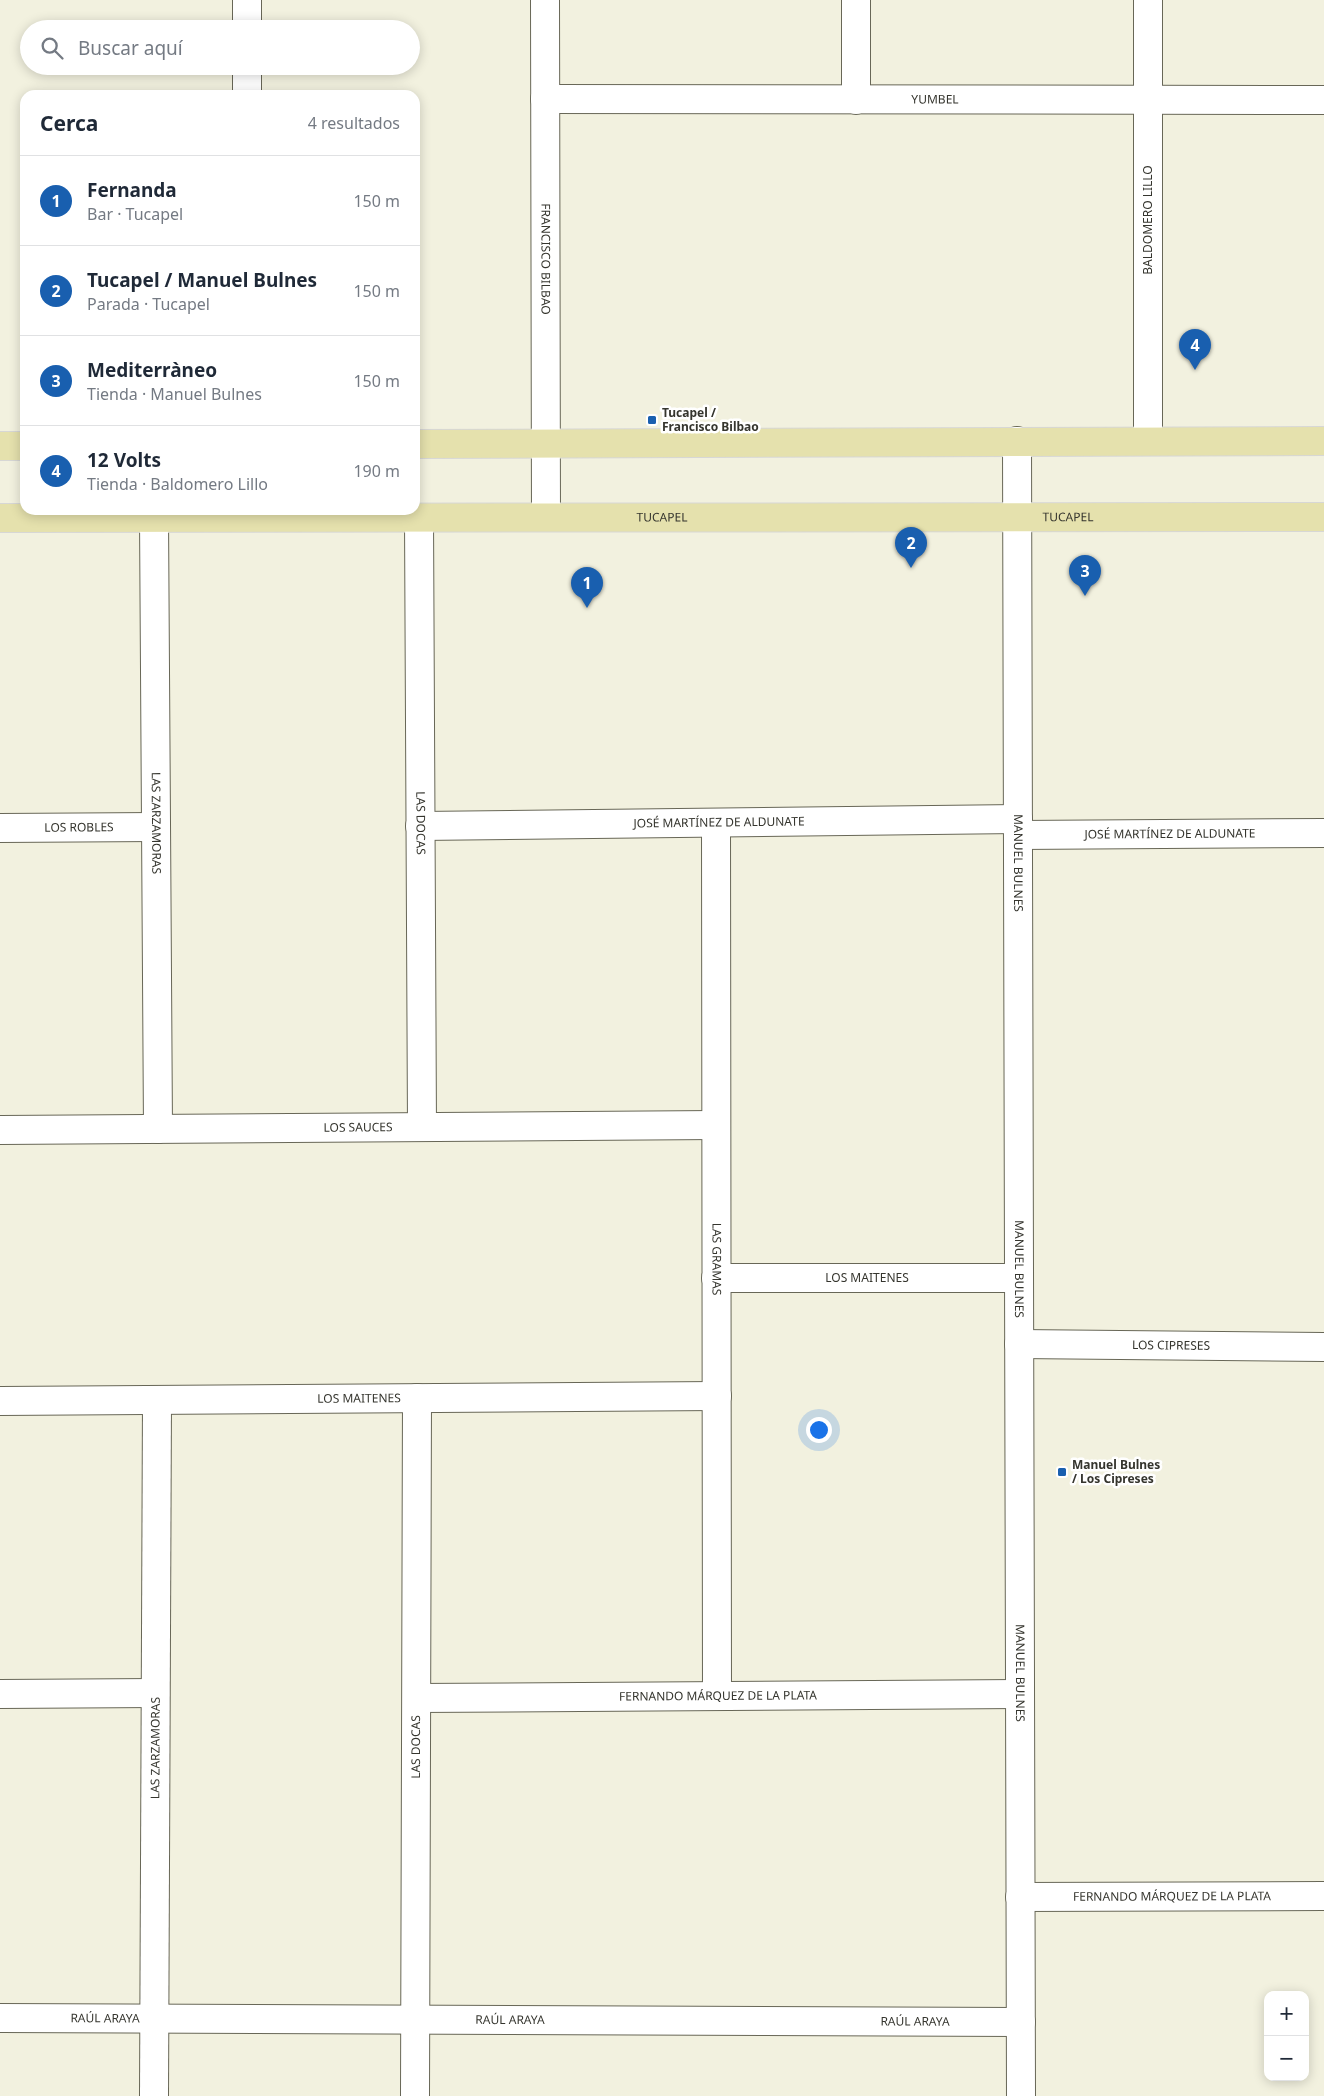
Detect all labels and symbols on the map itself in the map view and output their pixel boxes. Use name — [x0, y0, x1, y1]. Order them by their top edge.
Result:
street label: YUMBEL — [911, 90, 959, 108]
street label: BALDOMERO LILLO — [1139, 165, 1156, 275]
street label: FRANCISCO BILBAO — [537, 203, 555, 315]
pin: 4 — [1179, 329, 1211, 370]
place label: Tucapel / Francisco Bilbao — [662, 404, 759, 435]
marker: Tucapel / Francisco Bilbao — [646, 414, 658, 426]
street label: TUCAPEL — [637, 508, 687, 526]
street label: TUCAPEL — [1043, 508, 1093, 525]
pin: 2 — [895, 527, 927, 568]
pin: 3 — [1069, 555, 1101, 596]
pin: 1 — [571, 567, 603, 608]
street label: LAS ZARZAMORAS — [148, 772, 165, 875]
street label: LAS DOCAS — [412, 791, 430, 855]
street label: JOSÉ MARTÍNEZ DE ALDUNATE — [632, 812, 805, 832]
street label: MANUEL BULNES — [1010, 814, 1027, 912]
street label: LOS ROBLES — [44, 818, 114, 836]
street label: JOSÉ MARTÍNEZ DE ALDUNATE — [1083, 824, 1256, 843]
street label: LOS SAUCES — [323, 1118, 393, 1136]
street label: MANUEL BULNES — [1011, 1220, 1028, 1318]
street label: LAS GRAMAS — [708, 1223, 726, 1296]
street label: LOS MAITENES — [825, 1269, 909, 1286]
street label: LOS CIPRESES — [1132, 1336, 1211, 1354]
street label: LOS MAITENES — [317, 1389, 401, 1407]
your location — [806, 1417, 832, 1443]
place label: Manuel Bulnes / Los Cipreses — [1072, 1456, 1160, 1487]
marker: Manuel Bulnes / Los Cipreses — [1056, 1466, 1068, 1478]
street label: MANUEL BULNES — [1012, 1624, 1029, 1722]
street label: FERNANDO MÁRQUEZ DE LA PLATA — [619, 1686, 817, 1705]
street label: LAS ZARZAMORAS — [146, 1696, 164, 1799]
street label: LAS DOCAS — [407, 1715, 424, 1779]
street label: FERNANDO MÁRQUEZ DE LA PLATA — [1073, 1887, 1271, 1905]
street label: RAÚL ARAYA — [70, 2009, 140, 2027]
street label: RAÚL ARAYA — [475, 2011, 545, 2028]
street label: RAÚL ARAYA — [880, 2012, 950, 2030]

